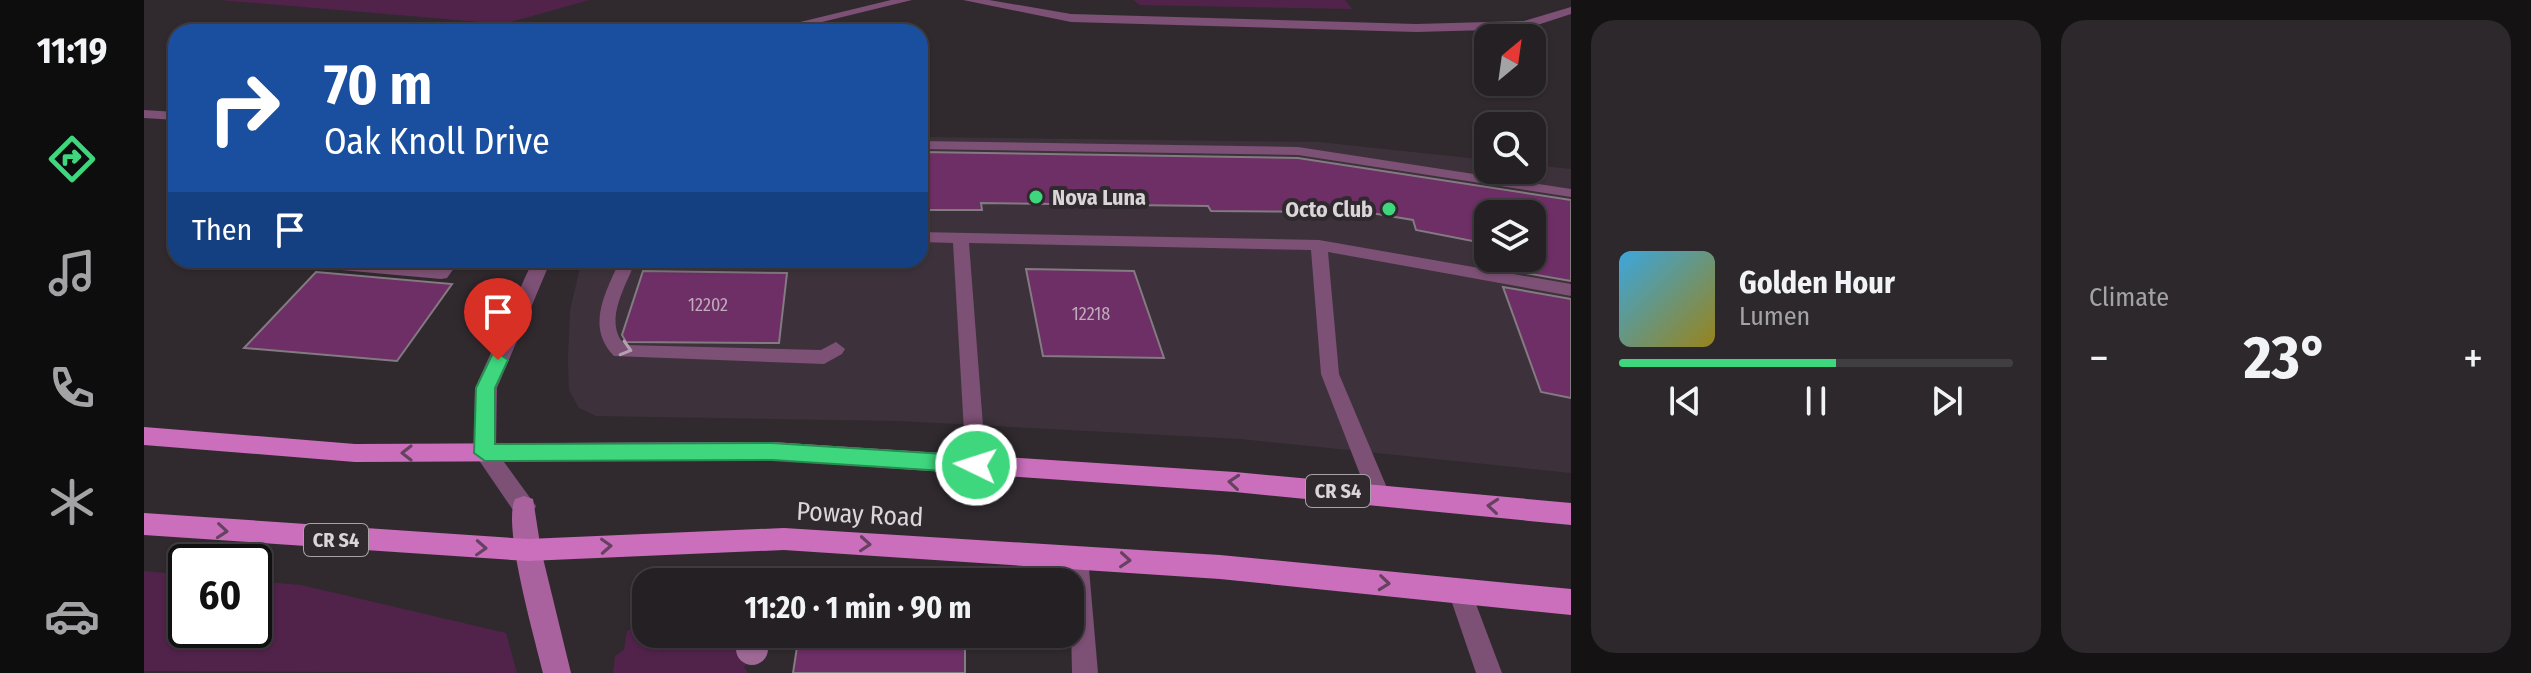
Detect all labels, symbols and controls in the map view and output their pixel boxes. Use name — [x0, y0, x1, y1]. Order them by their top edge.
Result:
north arrow — [1474, 24, 1546, 96]
map controls — [1474, 24, 1546, 272]
text: 11:19 — [37, 29, 107, 73]
text: 70 m — [324, 52, 432, 119]
icon: right — [192, 56, 296, 160]
button: search — [1474, 112, 1546, 184]
text: Oak Knoll Drive — [324, 120, 550, 164]
icon: directions — [44, 131, 100, 187]
place label: Nova Luna — [1052, 184, 1146, 211]
marker: Nova Luna — [1027, 188, 1045, 206]
place label: Octo Club — [1285, 196, 1373, 223]
marker: Octo Club — [1380, 200, 1398, 218]
button: layers — [1474, 200, 1546, 272]
icon: arrive — [268, 208, 312, 252]
text: Then — [192, 212, 252, 248]
icon: music — [44, 245, 100, 301]
text: Golden Hour — [1739, 265, 1895, 301]
pin — [464, 278, 532, 360]
text: Climate — [2089, 282, 2169, 313]
icon: arrive — [476, 290, 520, 334]
house number: 12202 — [688, 294, 728, 316]
text: Lumen — [1739, 301, 1810, 332]
house number: 12218 — [1072, 303, 1110, 325]
text: 23° — [2244, 322, 2328, 394]
text: − — [2089, 332, 2109, 385]
text: + — [2463, 332, 2483, 385]
one-way arrow — [619, 340, 632, 357]
icon: phone — [44, 360, 100, 416]
icon: previous — [1663, 379, 1707, 423]
icon: pause — [1794, 379, 1838, 423]
icon: next — [1925, 379, 1969, 423]
position arrow — [934, 423, 1018, 507]
one-way arrow — [400, 444, 413, 462]
icon: climate — [44, 474, 100, 530]
one-way arrow — [1228, 474, 1241, 491]
road number: CR S4 — [1306, 475, 1370, 507]
street label: Poway Road — [796, 496, 924, 533]
one-way arrow — [1486, 498, 1499, 515]
one-way arrow — [216, 522, 229, 539]
road number: CR S4 — [304, 524, 368, 556]
one-way arrow — [859, 535, 872, 552]
one-way arrow — [600, 538, 613, 555]
one-way arrow — [475, 539, 488, 556]
speed limit sign: 60 — [168, 544, 272, 648]
one-way arrow — [1119, 551, 1132, 568]
one-way arrow — [1378, 574, 1391, 591]
icon: car — [44, 588, 100, 644]
text: 11:20 · 1 min · 90 m — [744, 590, 972, 626]

